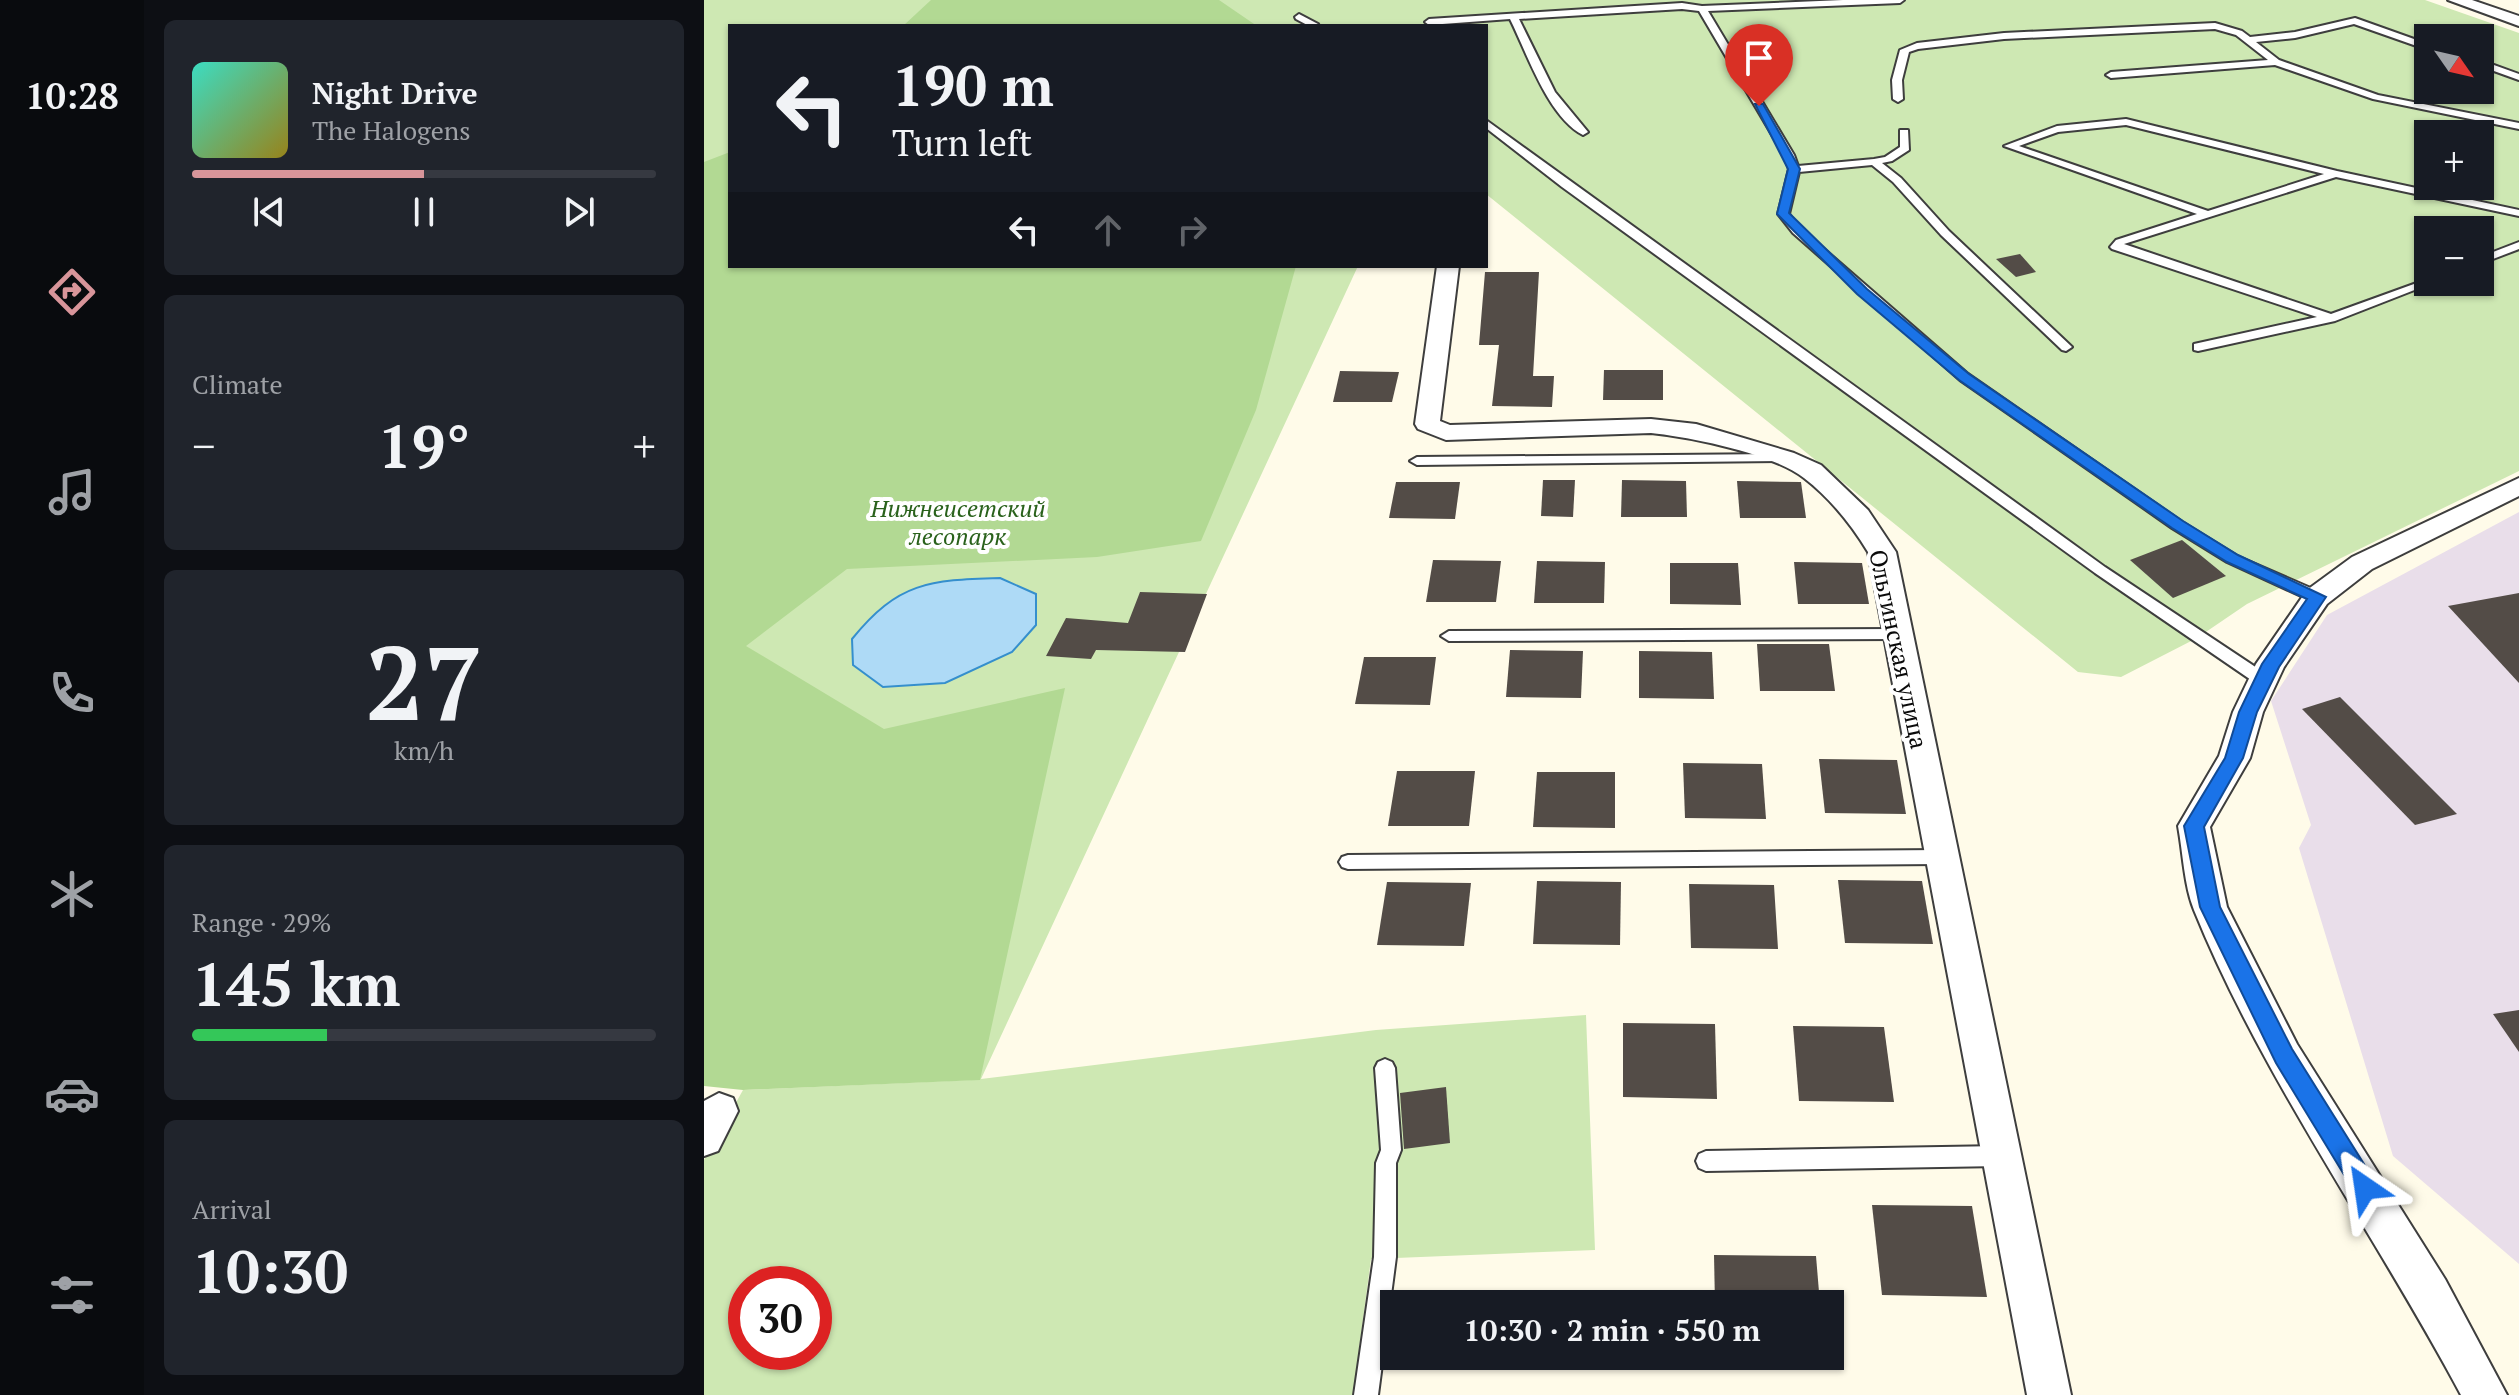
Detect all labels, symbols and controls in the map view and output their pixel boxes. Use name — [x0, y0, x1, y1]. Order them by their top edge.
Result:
pin — [1725, 24, 1793, 106]
north arrow — [2414, 24, 2494, 104]
map controls — [2414, 24, 2494, 296]
icon: arrive — [1737, 36, 1781, 80]
text: 190 m — [892, 48, 1054, 122]
icon: left — [760, 56, 864, 160]
text: 10:28 — [25, 72, 119, 119]
text: Night Drive — [312, 73, 478, 113]
text: The Halogens — [312, 113, 470, 147]
text: Turn left — [892, 119, 1032, 166]
button: + — [2414, 120, 2494, 200]
icon: previous — [247, 190, 291, 234]
icon: pause — [402, 190, 446, 234]
icon: next — [557, 190, 601, 234]
icon: left — [1002, 208, 1046, 252]
icon: ahead — [1086, 208, 1130, 252]
icon: right — [1170, 208, 1214, 252]
button: − — [2414, 216, 2494, 296]
icon: directions — [44, 264, 100, 320]
text: Climate — [192, 367, 283, 401]
text: 19° — [378, 406, 470, 485]
text: − — [192, 416, 215, 475]
text: + — [633, 416, 656, 475]
icon: music — [44, 464, 100, 520]
park label: Нижнеисетский лесопарк — [869, 492, 1046, 552]
street label: Ольгинская улица — [1862, 547, 1936, 751]
text: 27 — [365, 612, 483, 750]
icon: phone — [44, 665, 100, 721]
text: km/h — [394, 733, 454, 767]
icon: climate — [44, 866, 100, 922]
text: Range · 29% — [192, 905, 331, 939]
text: 145 km — [192, 944, 400, 1023]
icon: car — [44, 1066, 100, 1122]
position arrow — [2323, 1146, 2407, 1230]
text: Arrival — [192, 1192, 272, 1226]
text: 10:30 — [192, 1231, 348, 1310]
speed limit sign: 30 — [728, 1266, 832, 1370]
icon: filters — [44, 1267, 100, 1323]
text: 10:30 · 2 min · 550 m — [1464, 1310, 1760, 1350]

